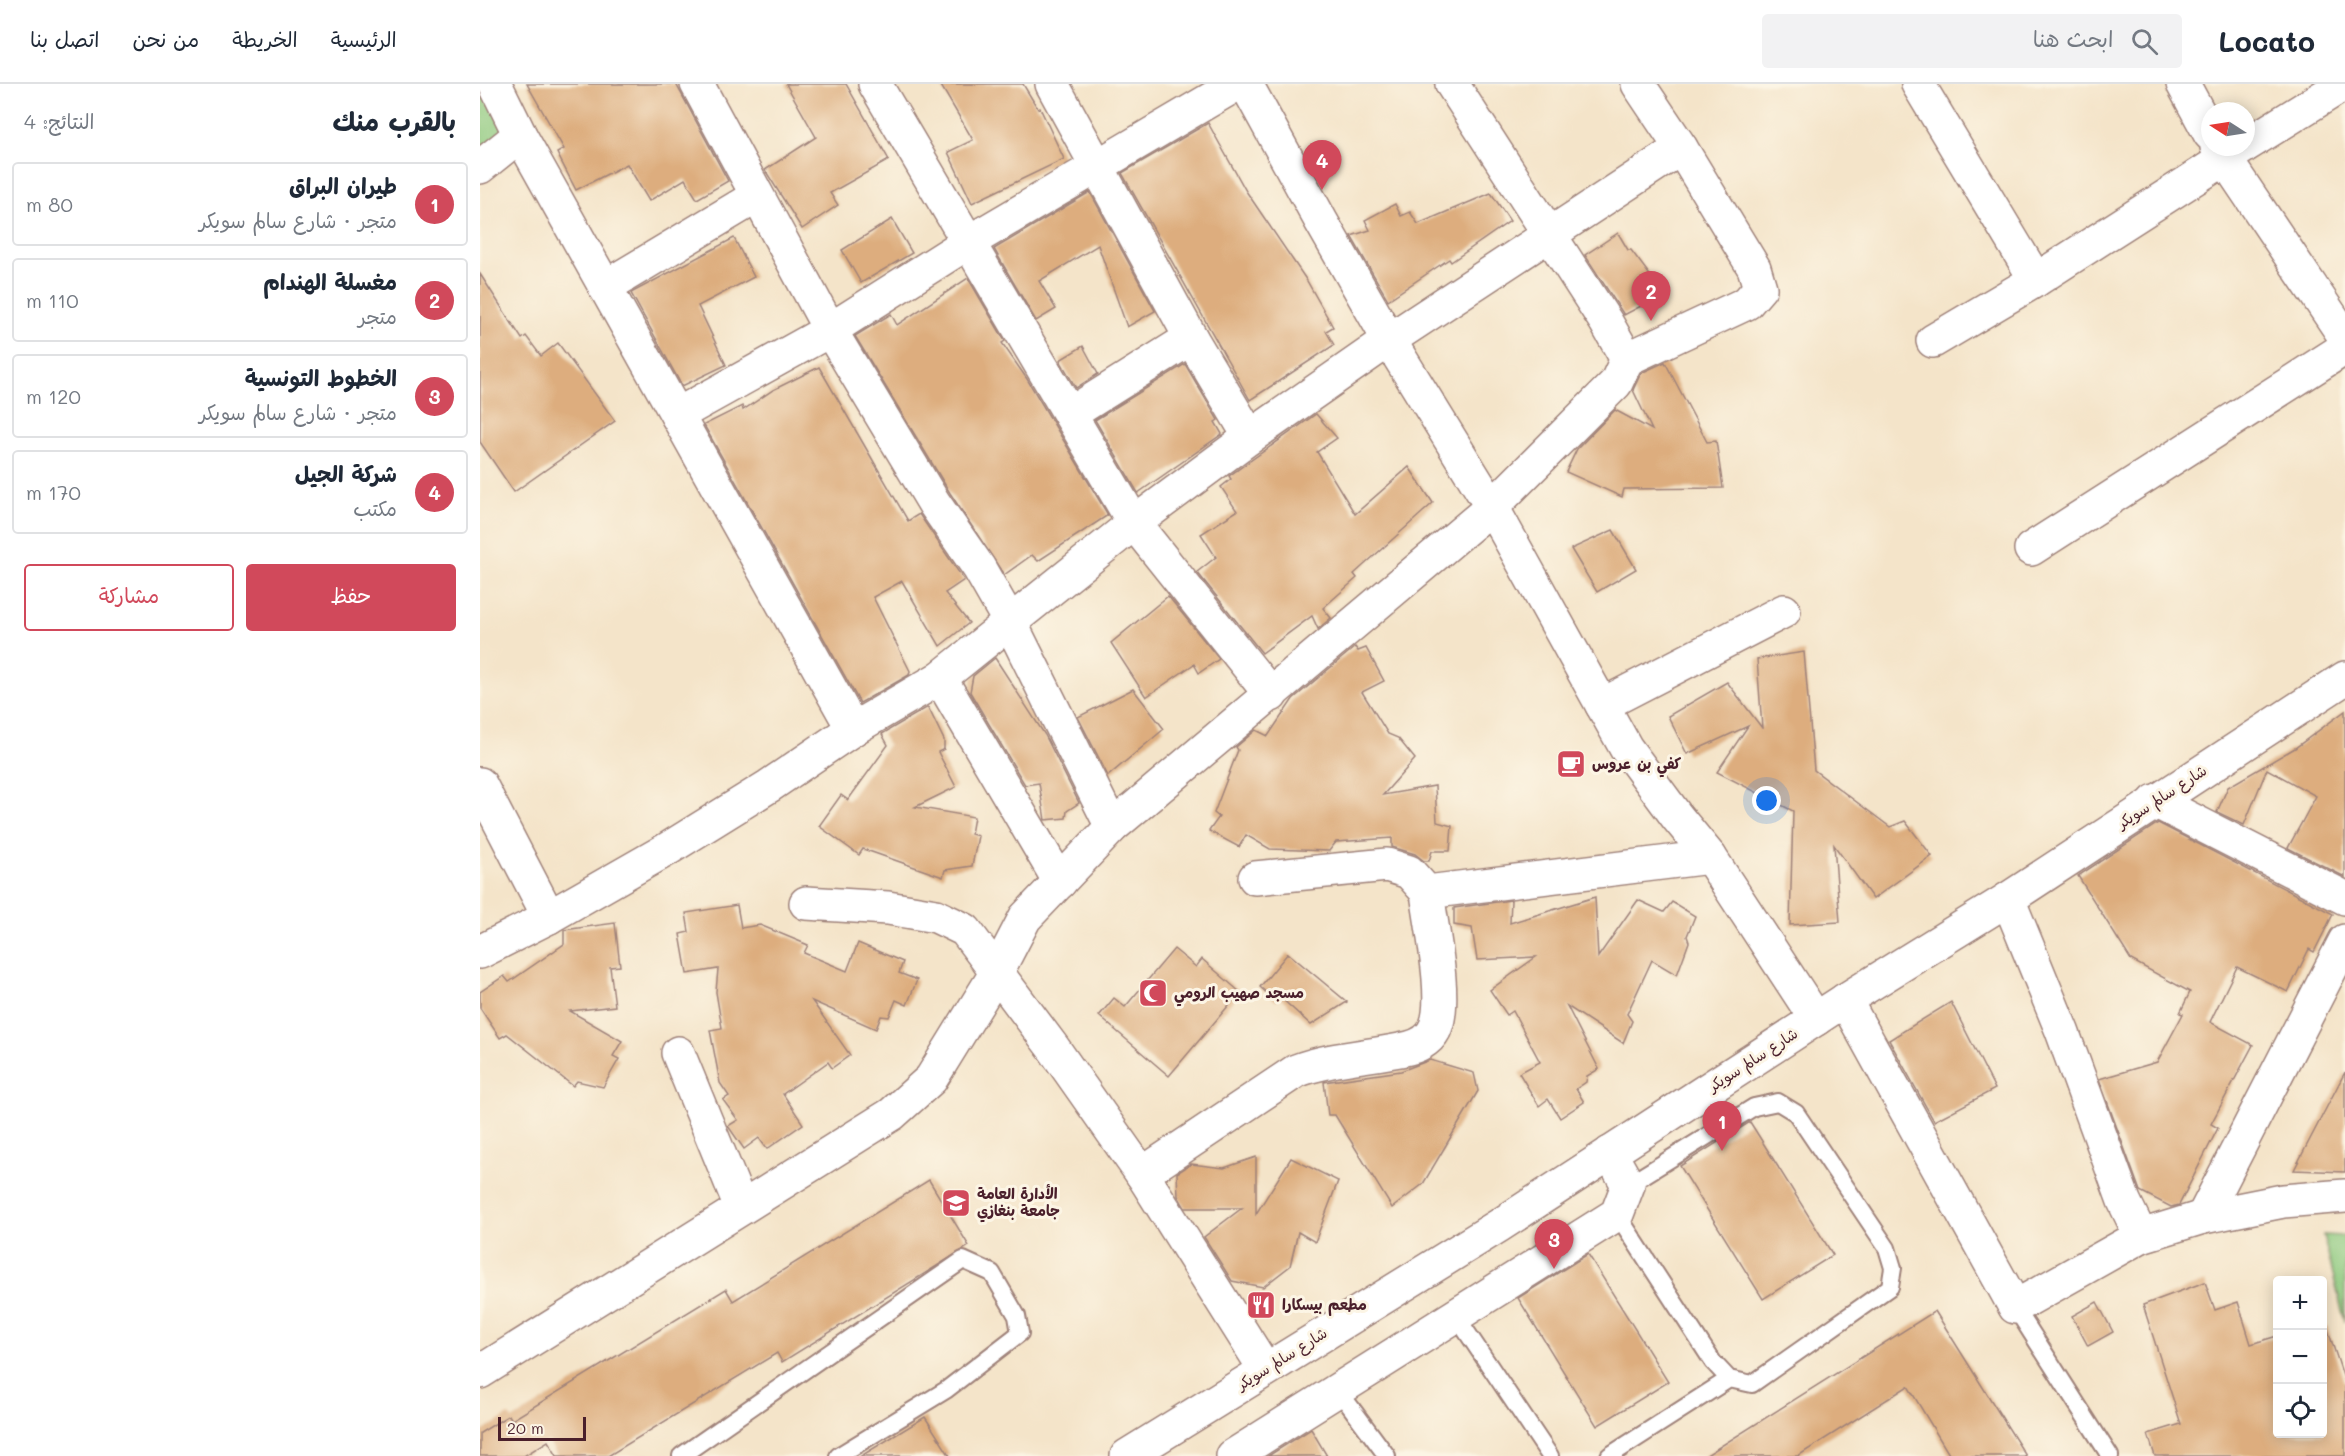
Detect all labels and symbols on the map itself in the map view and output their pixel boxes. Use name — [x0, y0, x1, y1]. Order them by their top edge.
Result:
north arrow — [2201, 102, 2255, 156]
pin: 4 — [1302, 141, 1342, 190]
pin: 2 — [1632, 272, 1670, 321]
cafe icon: كفي بن عروس — [1555, 748, 1587, 780]
place label: كفي بن عروس — [1592, 753, 1682, 778]
street label: شارع سالم سويكر — [2112, 760, 2211, 835]
your location — [1752, 786, 1781, 815]
mosque icon: مسجد صهيب الرومي — [1137, 977, 1169, 1009]
place label: مسجد صهيب الرومي — [1174, 982, 1304, 1007]
street label: شارع سالم سويكر — [1703, 1023, 1802, 1098]
pin: 1 — [1702, 1102, 1742, 1151]
place label: الأدارة العامة جامعة بنغازي — [977, 1183, 1060, 1223]
school or university icon: الأدارة العامة جامعة بنغازي — [940, 1187, 972, 1219]
pin: 3 — [1534, 1220, 1574, 1269]
restaurant icon: مطعم بيسكارا — [1245, 1289, 1277, 1321]
place label: مطعم بيسكارا — [1282, 1294, 1367, 1316]
street label: شارع سالم سويكر — [1232, 1322, 1332, 1396]
scale bar — [498, 1414, 586, 1442]

